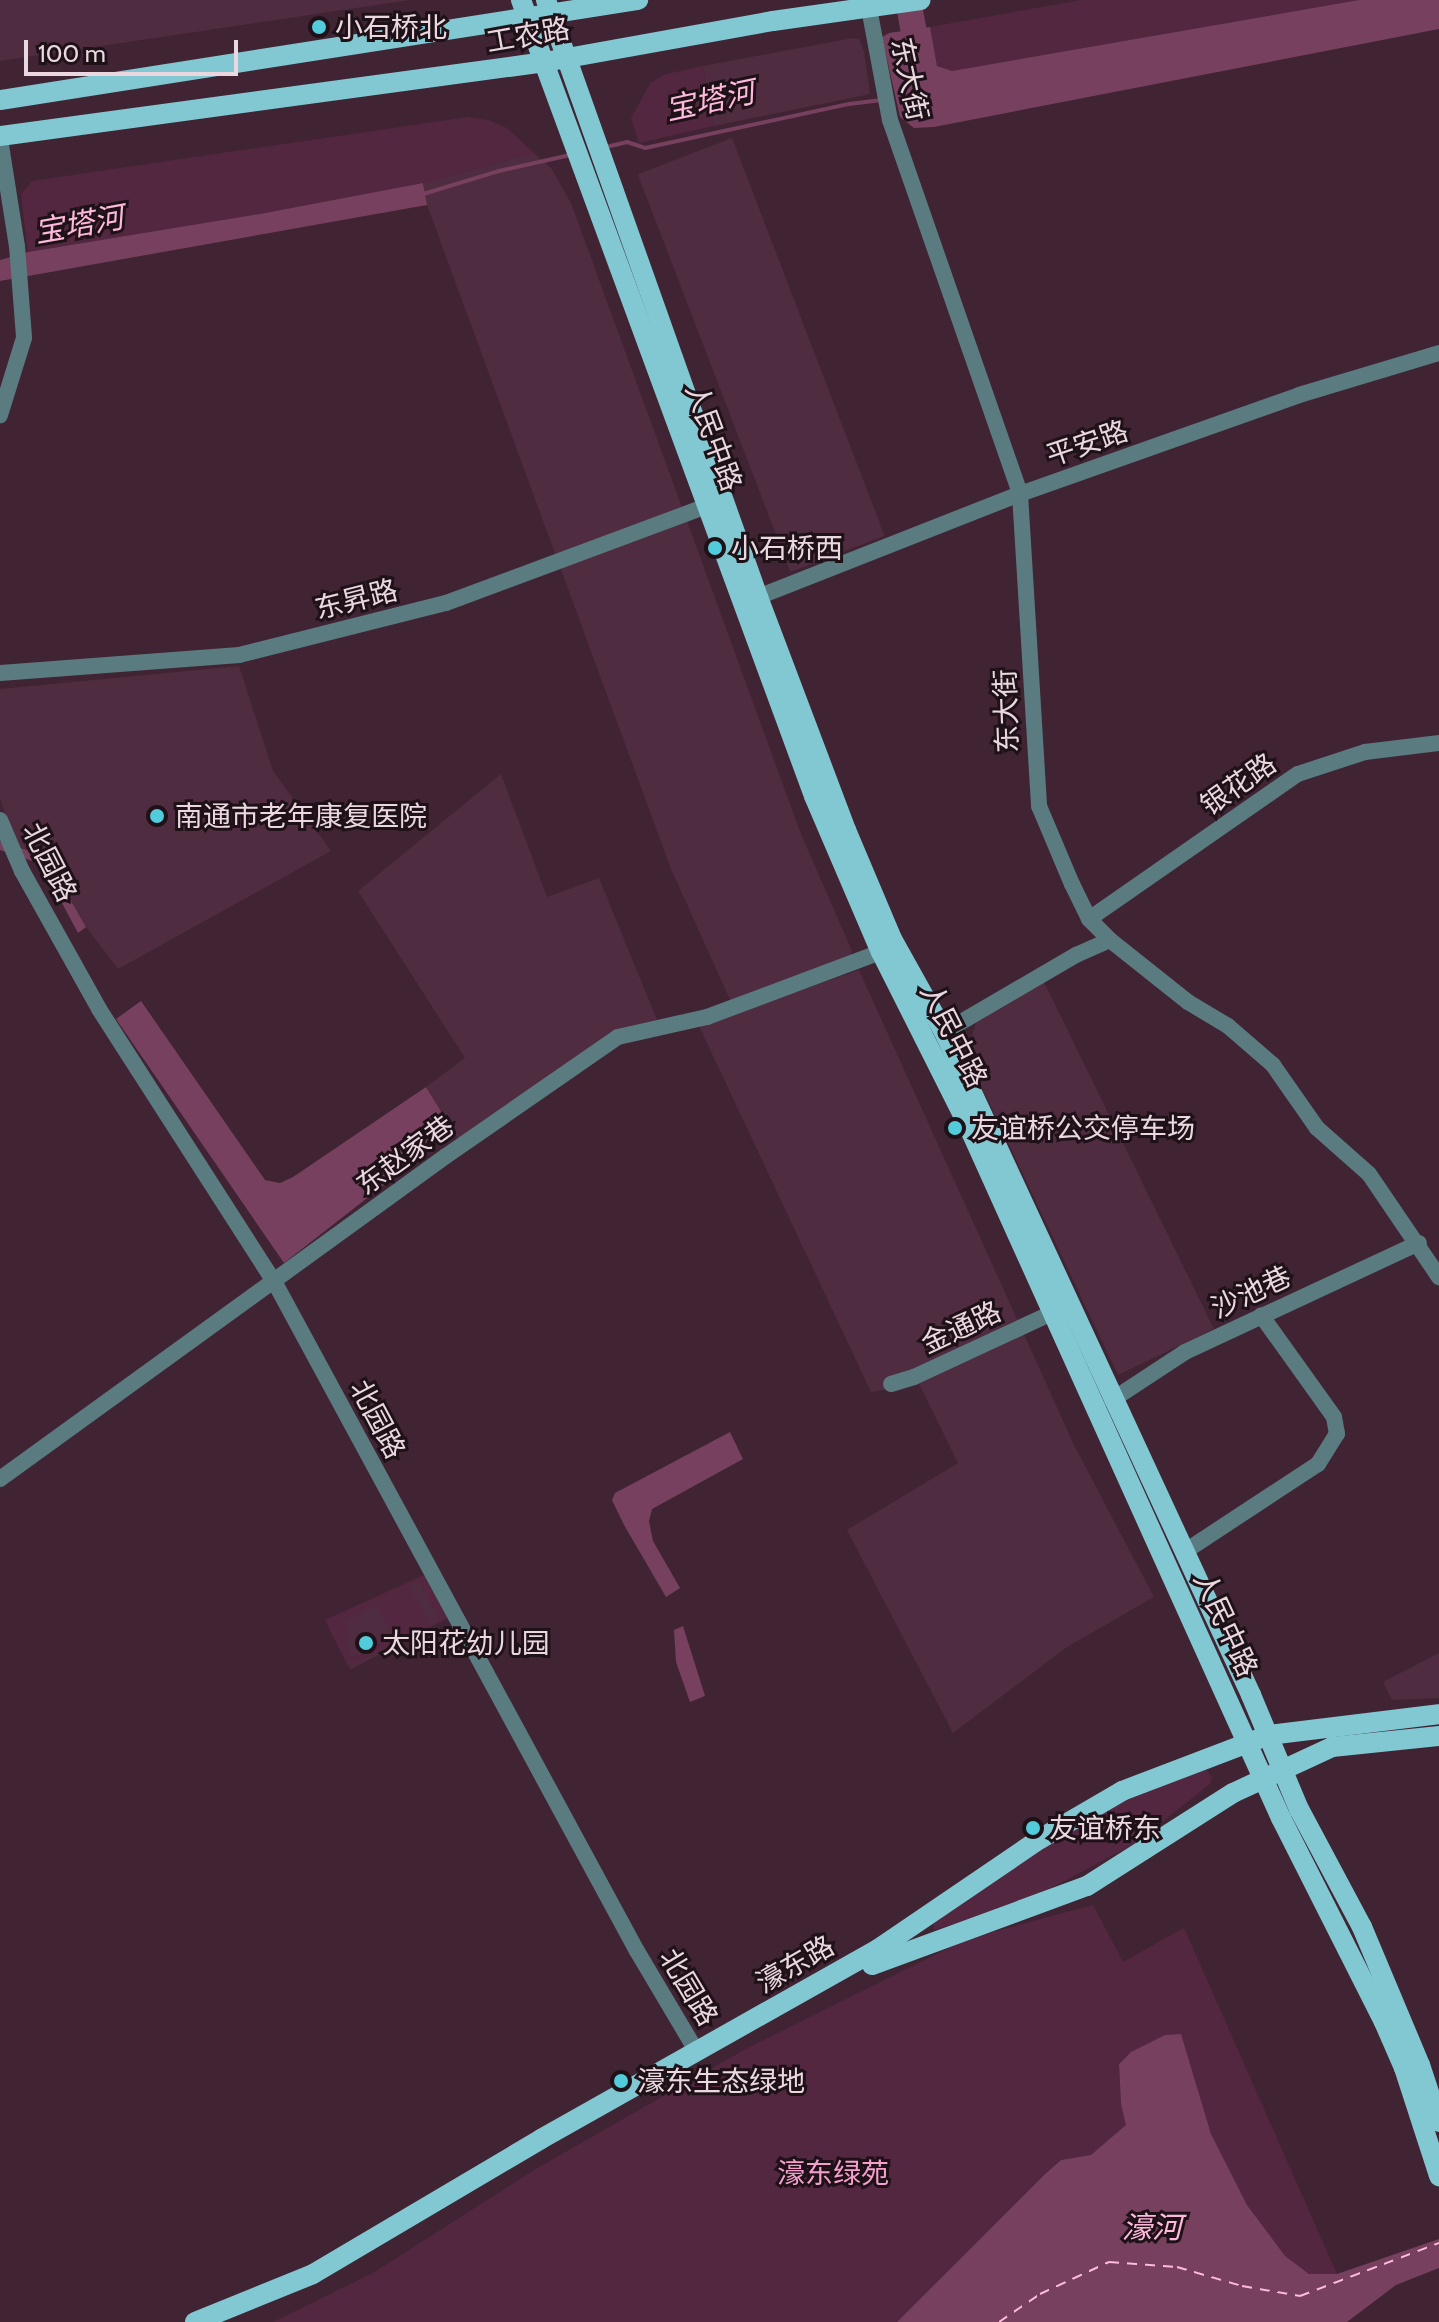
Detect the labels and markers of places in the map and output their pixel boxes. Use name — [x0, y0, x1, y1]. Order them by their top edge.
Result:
place label: 小石桥北 — [335, 10, 447, 44]
marker: 小石桥北 — [310, 18, 328, 36]
place label: 小石桥西 — [731, 531, 843, 565]
marker: 小石桥西 — [706, 539, 724, 557]
place label: 南通市老年康复医院 — [175, 799, 427, 833]
marker: 南通市老年康复医院 — [146, 805, 168, 827]
place label: 友谊桥公交停车场 — [971, 1111, 1195, 1145]
marker: 友谊桥公交停车场 — [946, 1119, 964, 1137]
place label: 太阳花幼儿园 — [382, 1626, 550, 1660]
marker: 太阳花幼儿园 — [357, 1634, 375, 1652]
place label: 友谊桥东 — [1049, 1811, 1161, 1845]
marker: 友谊桥东 — [1024, 1819, 1042, 1837]
place label: 濠东生态绿地 — [637, 2064, 805, 2098]
marker: 濠东生态绿地 — [612, 2072, 630, 2090]

